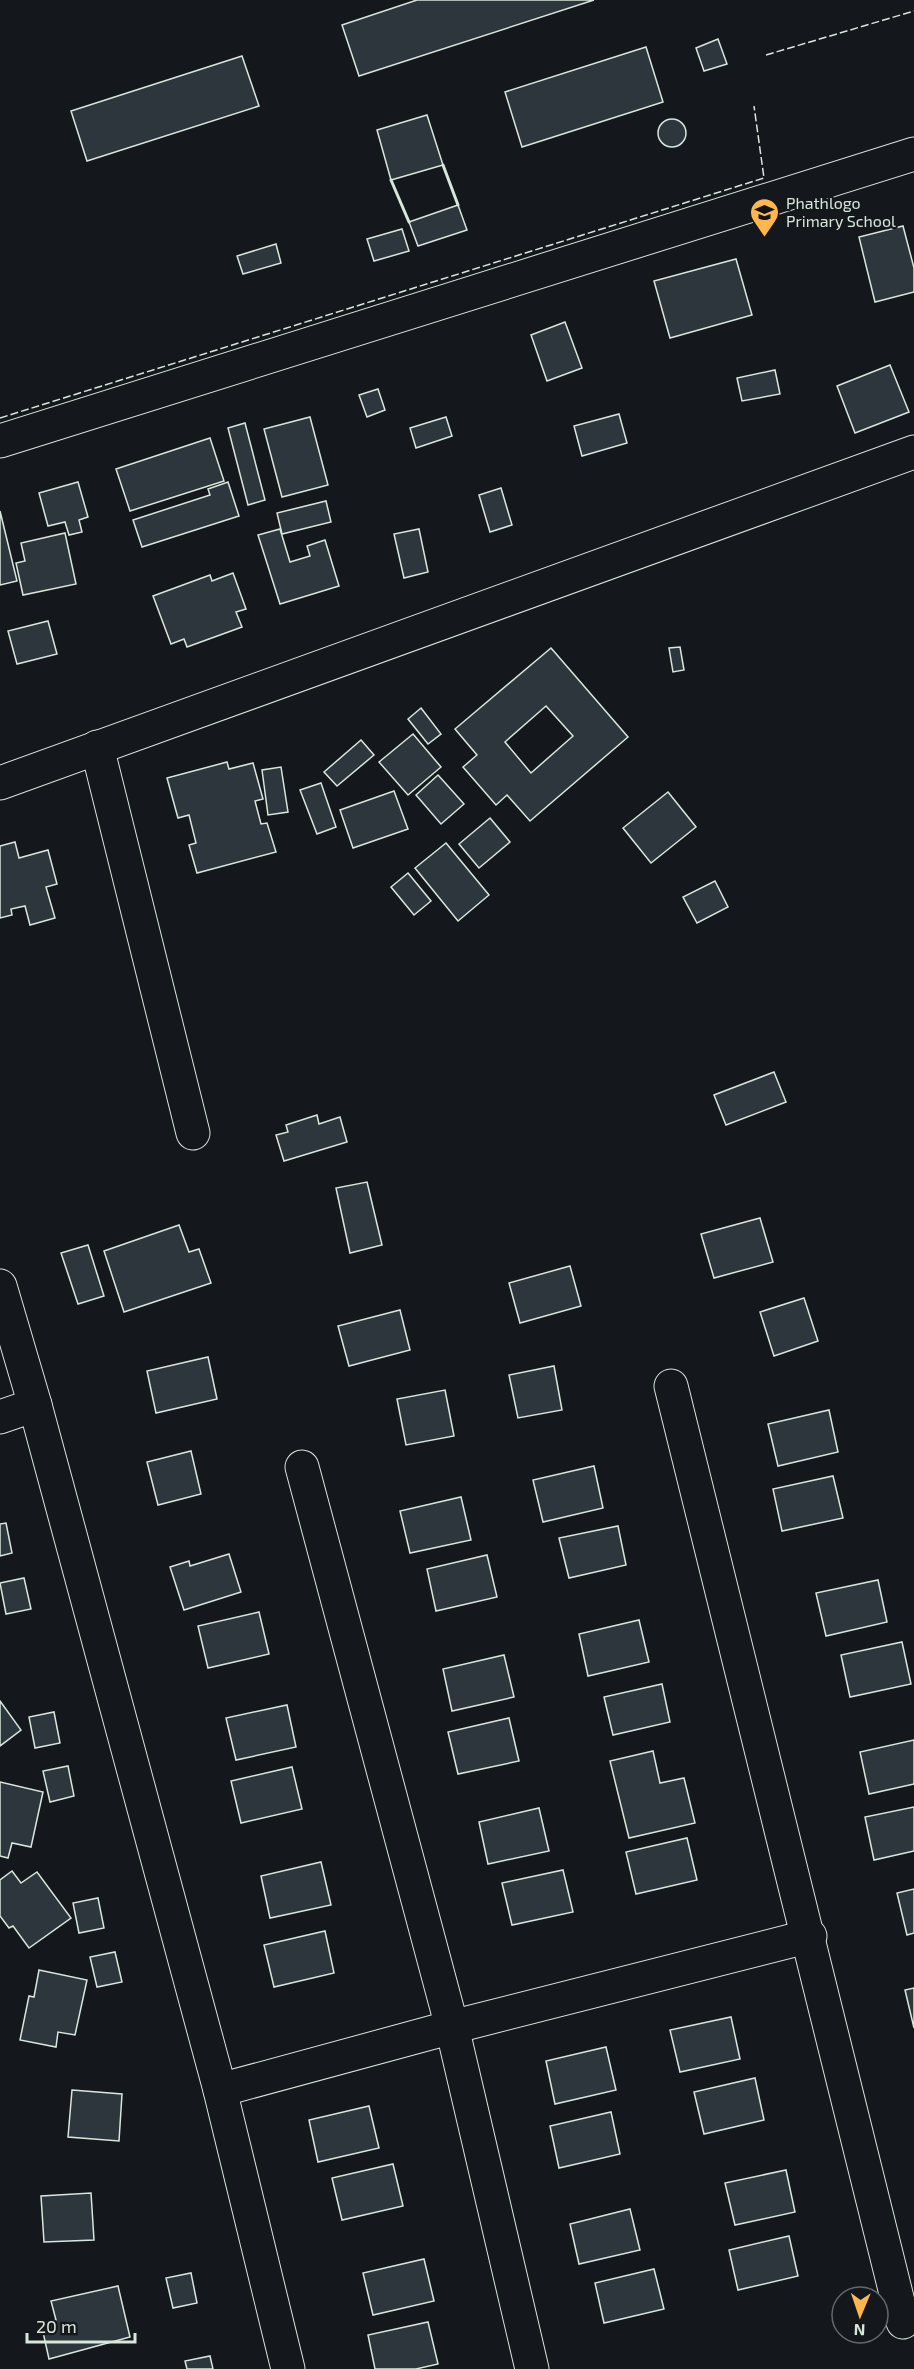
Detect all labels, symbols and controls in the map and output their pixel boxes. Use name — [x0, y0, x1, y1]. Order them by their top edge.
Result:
place label: Phathlogo Primary School — [786, 193, 896, 230]
school or university icon: Phathlogo Primary School — [749, 196, 781, 238]
north arrow — [830, 2285, 890, 2345]
scale bar — [27, 2306, 135, 2344]
text: 20 m — [36, 2315, 77, 2337]
text: N — [853, 2321, 866, 2340]

